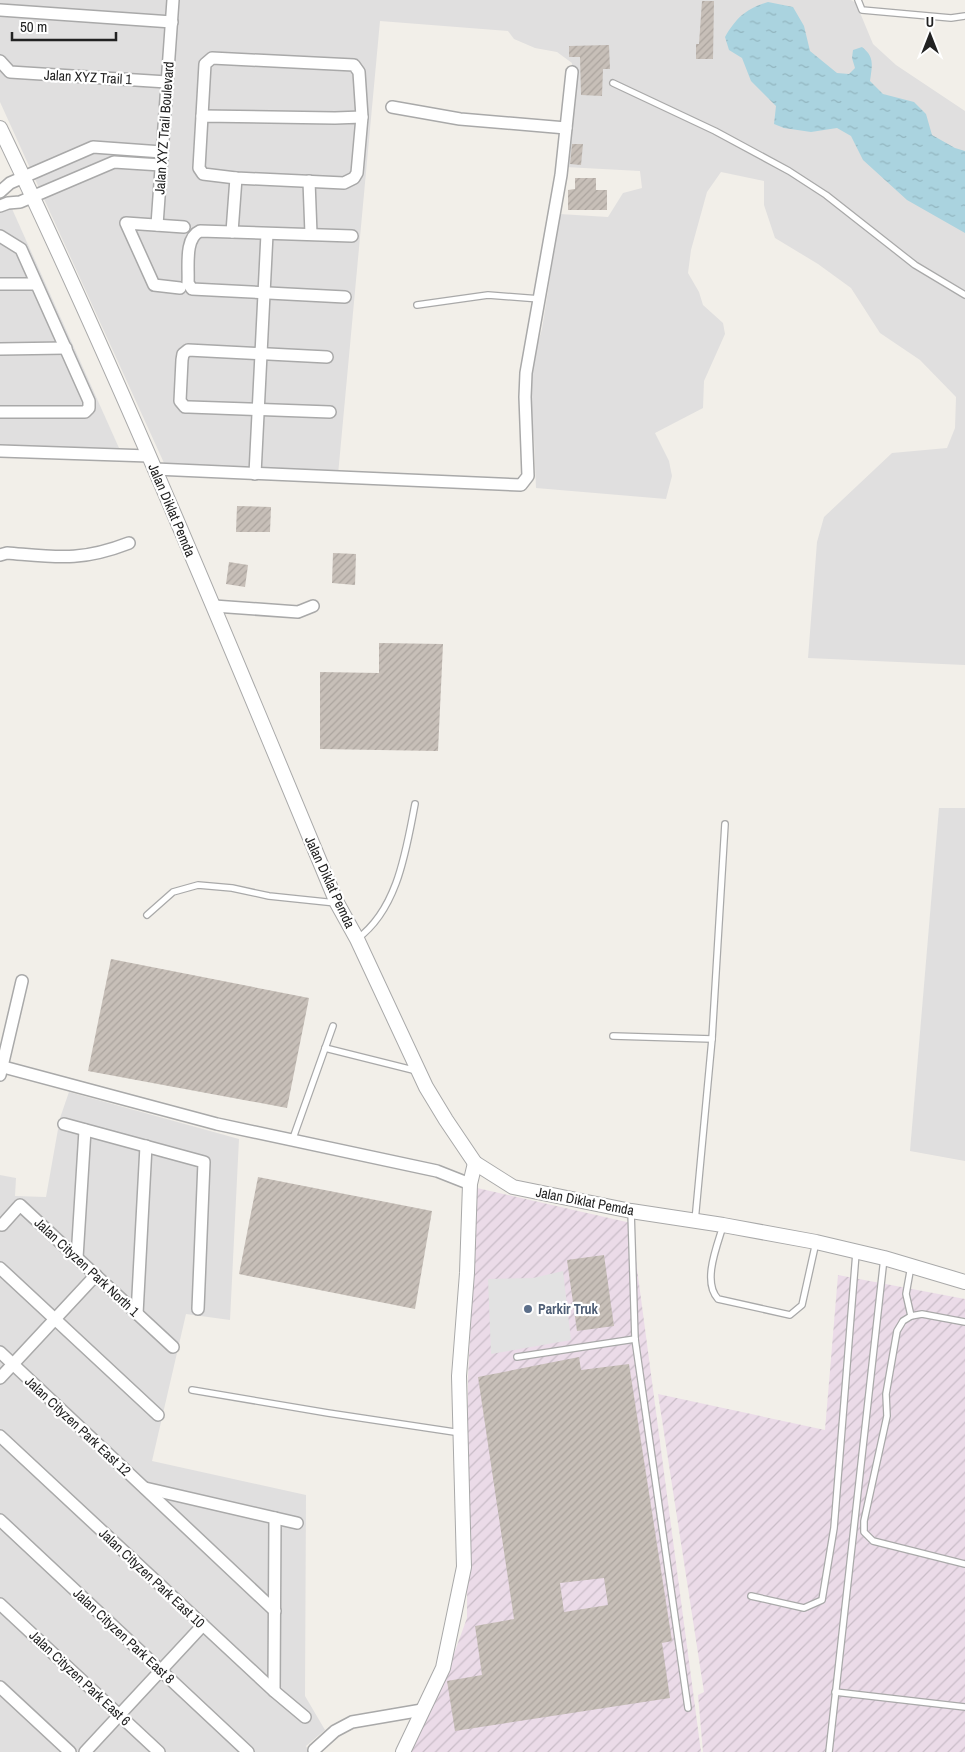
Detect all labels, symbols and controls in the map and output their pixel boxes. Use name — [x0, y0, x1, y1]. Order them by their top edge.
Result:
scale bar — [12, 10, 116, 42]
north arrow — [905, 10, 955, 60]
text: U — [926, 13, 934, 31]
text: 50 m — [20, 16, 47, 37]
street label: Jalan XYZ Trail Boulevard — [150, 61, 178, 195]
street label: Jalan XYZ Trail 1 — [44, 66, 133, 88]
street label: Jalan Diklat Pemda — [144, 461, 200, 560]
street label: Jalan Diklat Pemda — [301, 833, 359, 931]
street label: Jalan Diklat Pemda — [534, 1183, 636, 1219]
street label: Jalan Cityzen Park North 1 — [31, 1214, 144, 1321]
place label: Parkir Truk — [538, 1300, 599, 1318]
marker: Parkir Truk — [522, 1303, 534, 1315]
street label: Jalan Cityzen Park East 12 — [21, 1372, 135, 1480]
street label: Jalan Cityzen Park East 10 — [95, 1524, 209, 1632]
street label: Jalan Cityzen Park East 8 — [70, 1584, 178, 1688]
street label: Jalan Cityzen Park East 6 — [26, 1626, 134, 1730]

